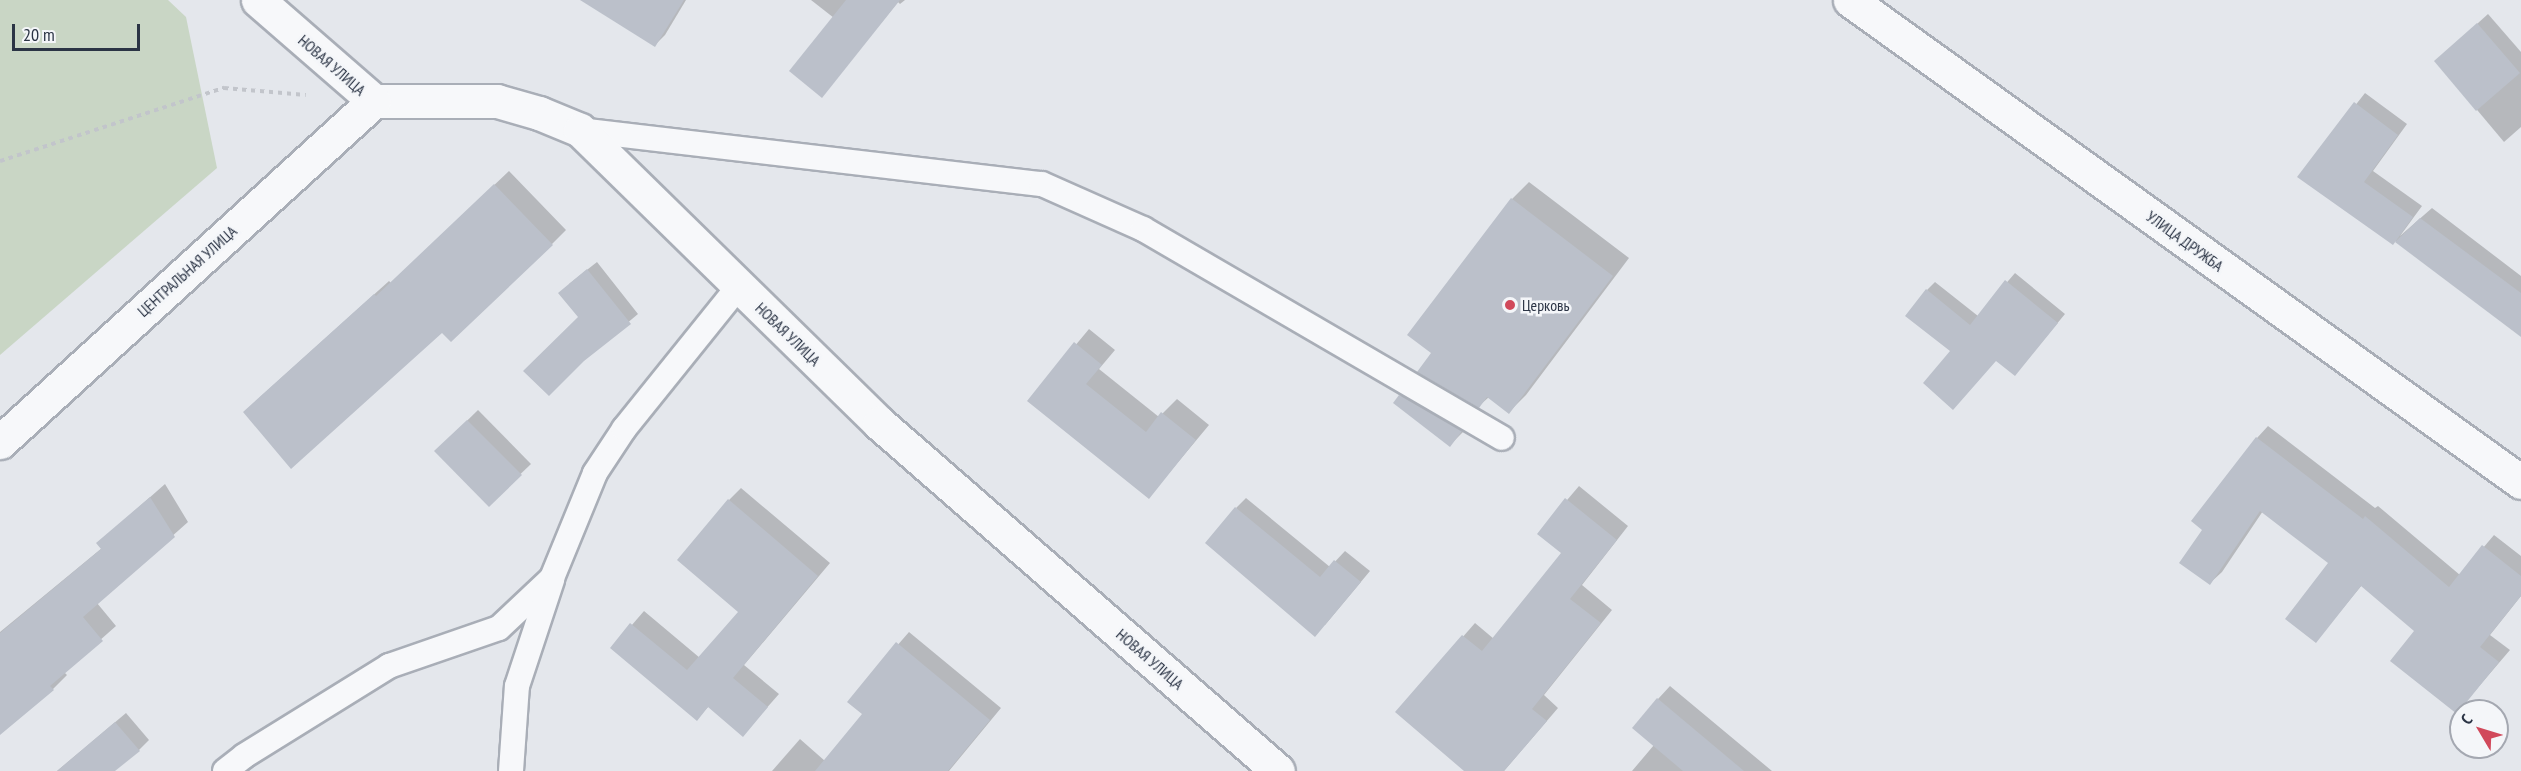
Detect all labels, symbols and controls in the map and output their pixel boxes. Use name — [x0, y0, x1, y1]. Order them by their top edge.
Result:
scale bar — [15, 12, 142, 50]
text: 20 m — [23, 23, 55, 46]
street label: НОВАЯ УЛИЦА — [294, 30, 370, 100]
street label: УЛИЦА ДРУЖБА — [2142, 206, 2228, 276]
street label: ЦЕНТРАЛЬНАЯ УЛИЦА — [133, 221, 241, 321]
place label: Церковь — [1522, 295, 1570, 315]
street label: НОВАЯ УЛИЦА — [751, 298, 825, 370]
marker: Церковь — [1503, 298, 1517, 312]
street label: НОВАЯ УЛИЦА — [1112, 624, 1188, 694]
north arrow — [2449, 699, 2509, 759]
text: С — [2456, 710, 2477, 728]

